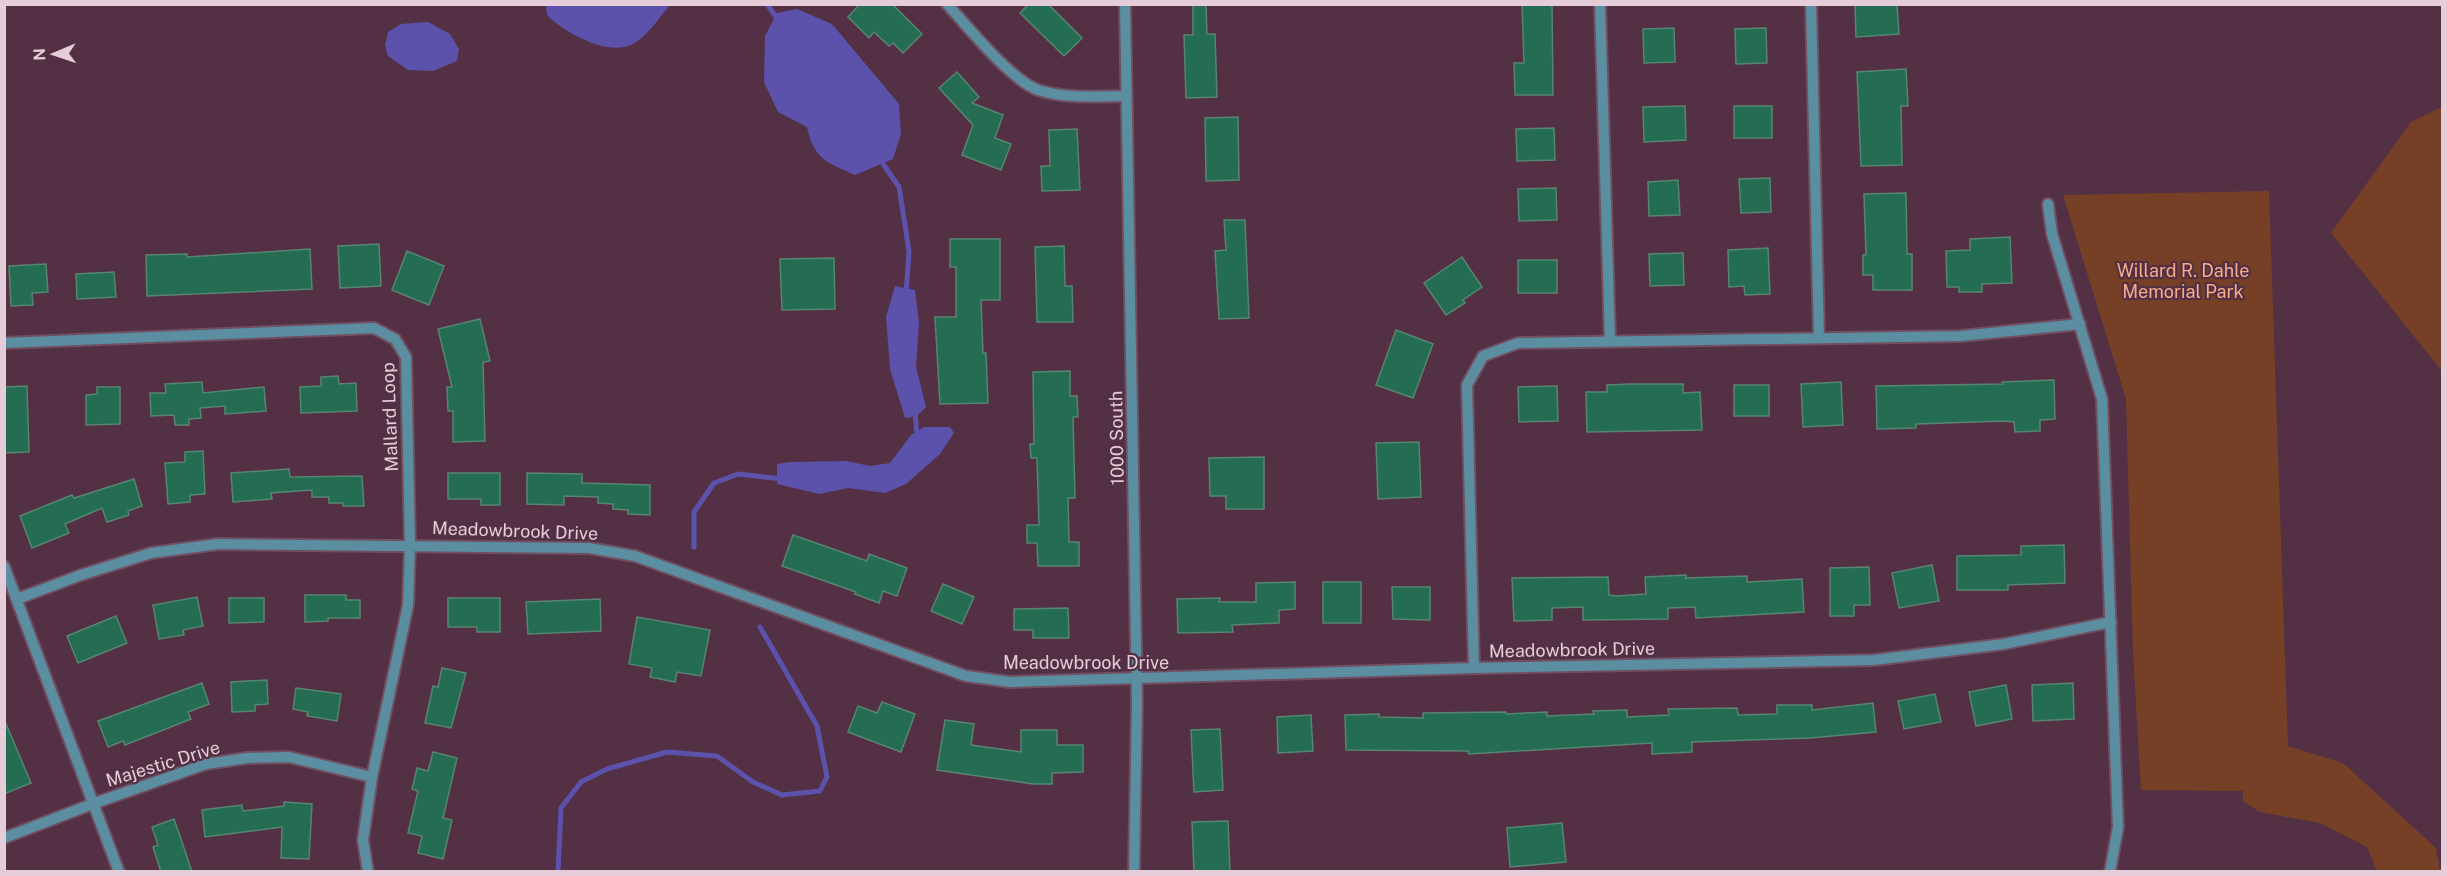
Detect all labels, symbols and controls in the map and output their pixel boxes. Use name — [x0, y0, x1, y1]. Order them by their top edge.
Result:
north arrow — [24, 24, 84, 84]
text: N — [30, 48, 49, 61]
park label: Willard R. Dahle Memorial Park — [2117, 260, 2249, 302]
street label: Mallard Loop — [377, 362, 402, 472]
street label: 1000 South — [1105, 391, 1128, 485]
street label: Meadowbrook Drive — [432, 517, 598, 544]
street label: Meadowbrook Drive — [1489, 638, 1655, 661]
street label: Meadowbrook Drive — [1003, 652, 1169, 673]
street label: Majestic Drive — [103, 736, 222, 791]

